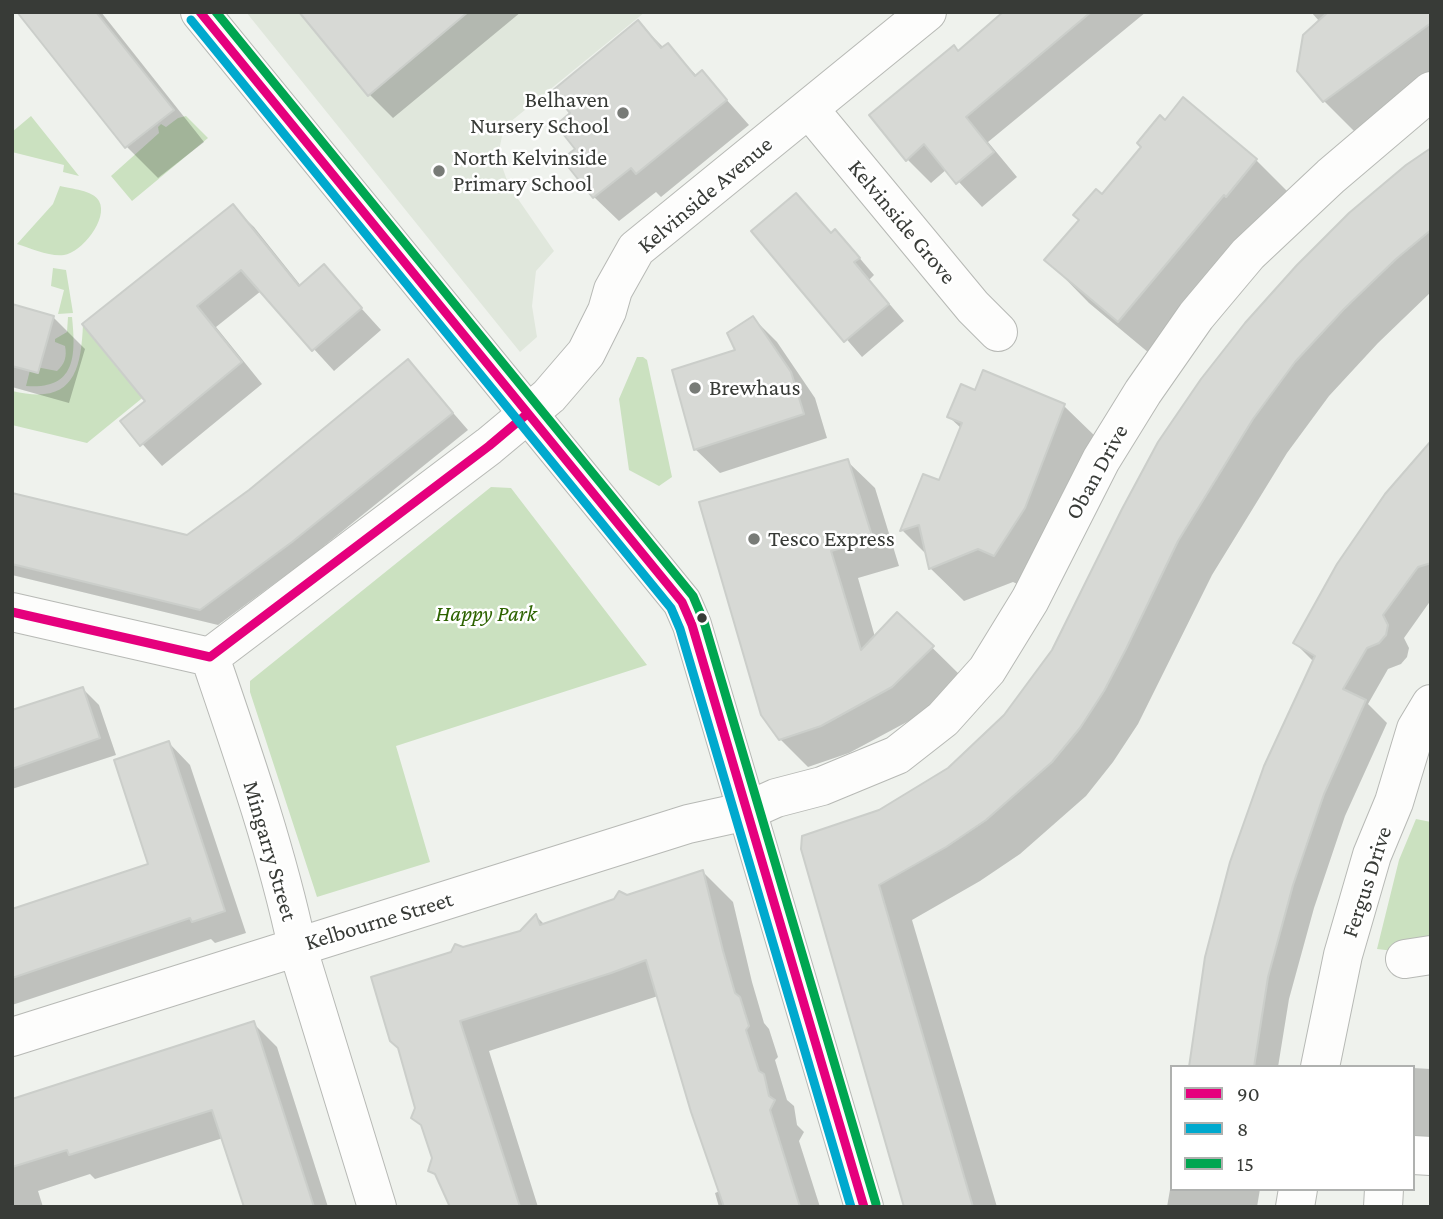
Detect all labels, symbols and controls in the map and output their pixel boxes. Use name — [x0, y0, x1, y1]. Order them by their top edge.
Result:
place label: Belhaven Nursery School — [470, 86, 609, 140]
marker: Belhaven Nursery School — [615, 105, 631, 121]
street label: Kelvinside Avenue — [632, 131, 778, 259]
place label: North Kelvinside Primary School — [453, 144, 607, 198]
street label: Kelvinside Grove — [842, 154, 962, 290]
marker: North Kelvinside Primary School — [431, 163, 447, 179]
place label: Brewhaus — [709, 374, 800, 402]
marker: Brewhaus — [687, 380, 703, 396]
street label: Oban Drive — [1060, 420, 1134, 524]
place label: Tesco Express — [768, 525, 895, 553]
marker: Tesco Express — [746, 531, 762, 547]
park label: Happy Park — [435, 600, 537, 628]
unlabelled marker — [695, 611, 709, 625]
street label: Mingarry Street — [237, 778, 303, 924]
street label: Fergus Drive — [1336, 823, 1398, 941]
street label: Kelbourne Street — [302, 885, 456, 957]
legend — [1170, 1065, 1415, 1191]
text: 90 — [1237, 1082, 1260, 1106]
text: 8 — [1237, 1117, 1248, 1141]
text: 15 — [1237, 1152, 1254, 1176]

